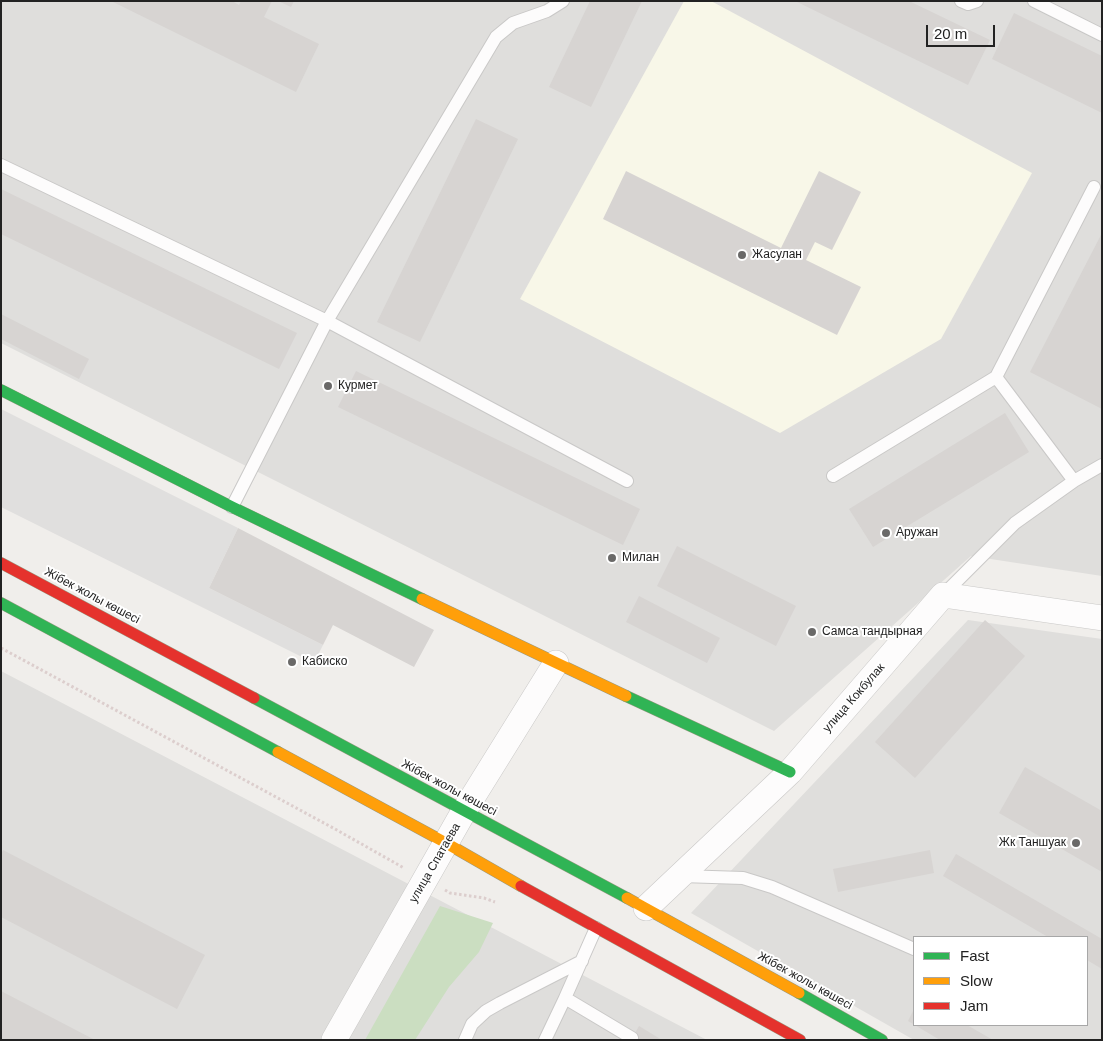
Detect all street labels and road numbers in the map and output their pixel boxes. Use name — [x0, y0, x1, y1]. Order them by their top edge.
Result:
street label: Жібек жолы көшесі — [42, 565, 142, 627]
street label: улица Кокбулак — [820, 661, 888, 735]
street label: Жібек жолы көшесі — [399, 757, 499, 819]
street label: улица Спатаева — [406, 821, 464, 905]
street label: Жібек жолы көшесі — [755, 949, 855, 1013]

